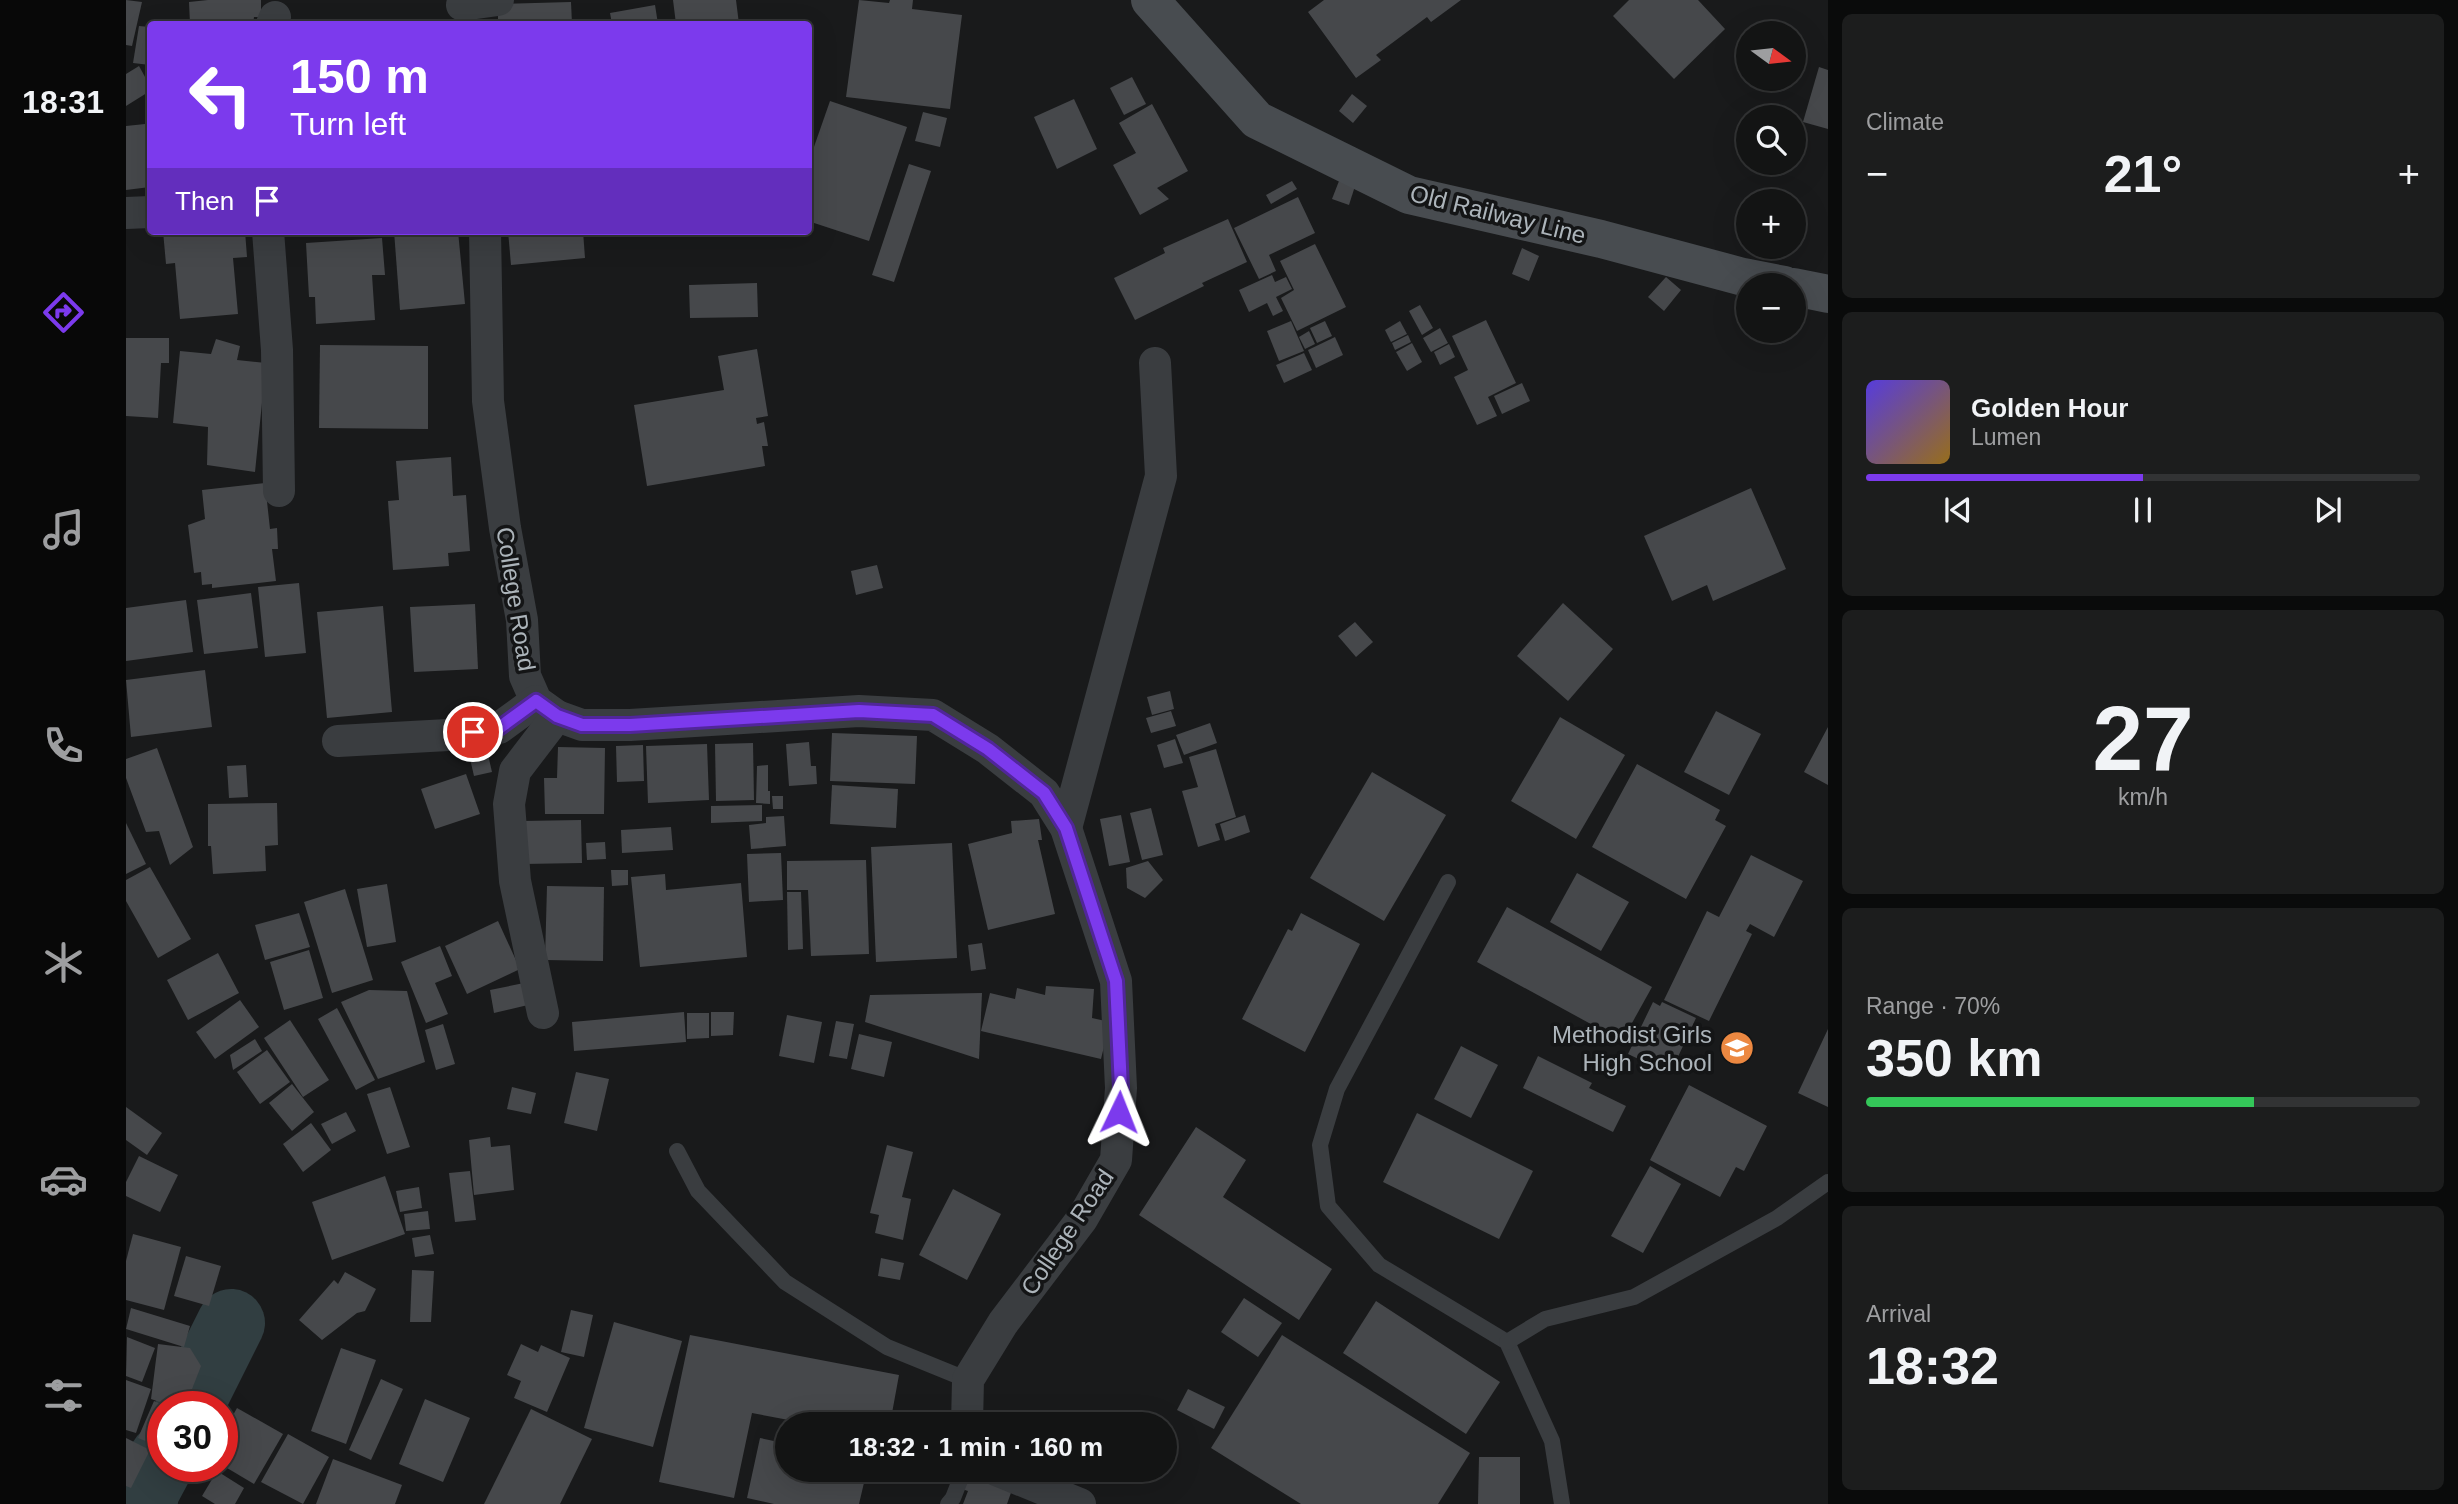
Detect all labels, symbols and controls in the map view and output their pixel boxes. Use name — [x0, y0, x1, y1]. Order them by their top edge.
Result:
north arrow — [1736, 21, 1806, 91]
map controls — [1736, 21, 1806, 343]
icon: left — [175, 49, 266, 140]
text: 150 m — [290, 49, 429, 103]
text: 18:31 — [22, 84, 104, 120]
button: search — [1736, 105, 1806, 175]
text: Turn left — [290, 106, 406, 142]
text: Climate — [1866, 109, 1944, 135]
text: 21° — [2104, 145, 2182, 203]
text: − — [1866, 153, 1888, 195]
text: + — [2398, 153, 2420, 195]
street label: Old Railway Line — [1407, 179, 1589, 249]
icon: arrive — [248, 182, 286, 220]
text: Then — [175, 186, 234, 216]
button: + — [1736, 189, 1806, 259]
button: − — [1736, 273, 1806, 343]
icon: directions — [39, 288, 88, 337]
text: Golden Hour — [1971, 393, 2128, 423]
text: Lumen — [1971, 424, 2041, 450]
icon: previous — [1939, 491, 1977, 529]
icon: pause — [2124, 491, 2162, 529]
icon: next — [2309, 491, 2347, 529]
icon: music — [39, 505, 88, 554]
street label: College Road — [491, 525, 541, 673]
text: 27 — [2092, 688, 2194, 789]
pin — [443, 702, 503, 762]
icon: arrive — [454, 713, 492, 751]
icon: phone — [39, 721, 88, 770]
text: km/h — [2118, 784, 2168, 810]
icon: climate — [39, 938, 88, 987]
text: Range · 70% — [1866, 993, 2000, 1019]
place label: Methodist Girls High School — [1552, 1021, 1712, 1076]
school or university icon: Methodist Girls High School — [1718, 1029, 1756, 1067]
text: 350 km — [1866, 1029, 2042, 1087]
position arrow — [1082, 1075, 1156, 1149]
icon: car — [39, 1155, 88, 1204]
street label: College Road — [1015, 1164, 1119, 1300]
text: Arrival — [1866, 1301, 1931, 1327]
text: 18:32 — [1866, 1337, 1999, 1395]
icon: filters — [39, 1371, 88, 1420]
speed limit sign: 30 — [147, 1391, 238, 1482]
text: 18:32 · 1 min · 160 m — [849, 1432, 1103, 1462]

